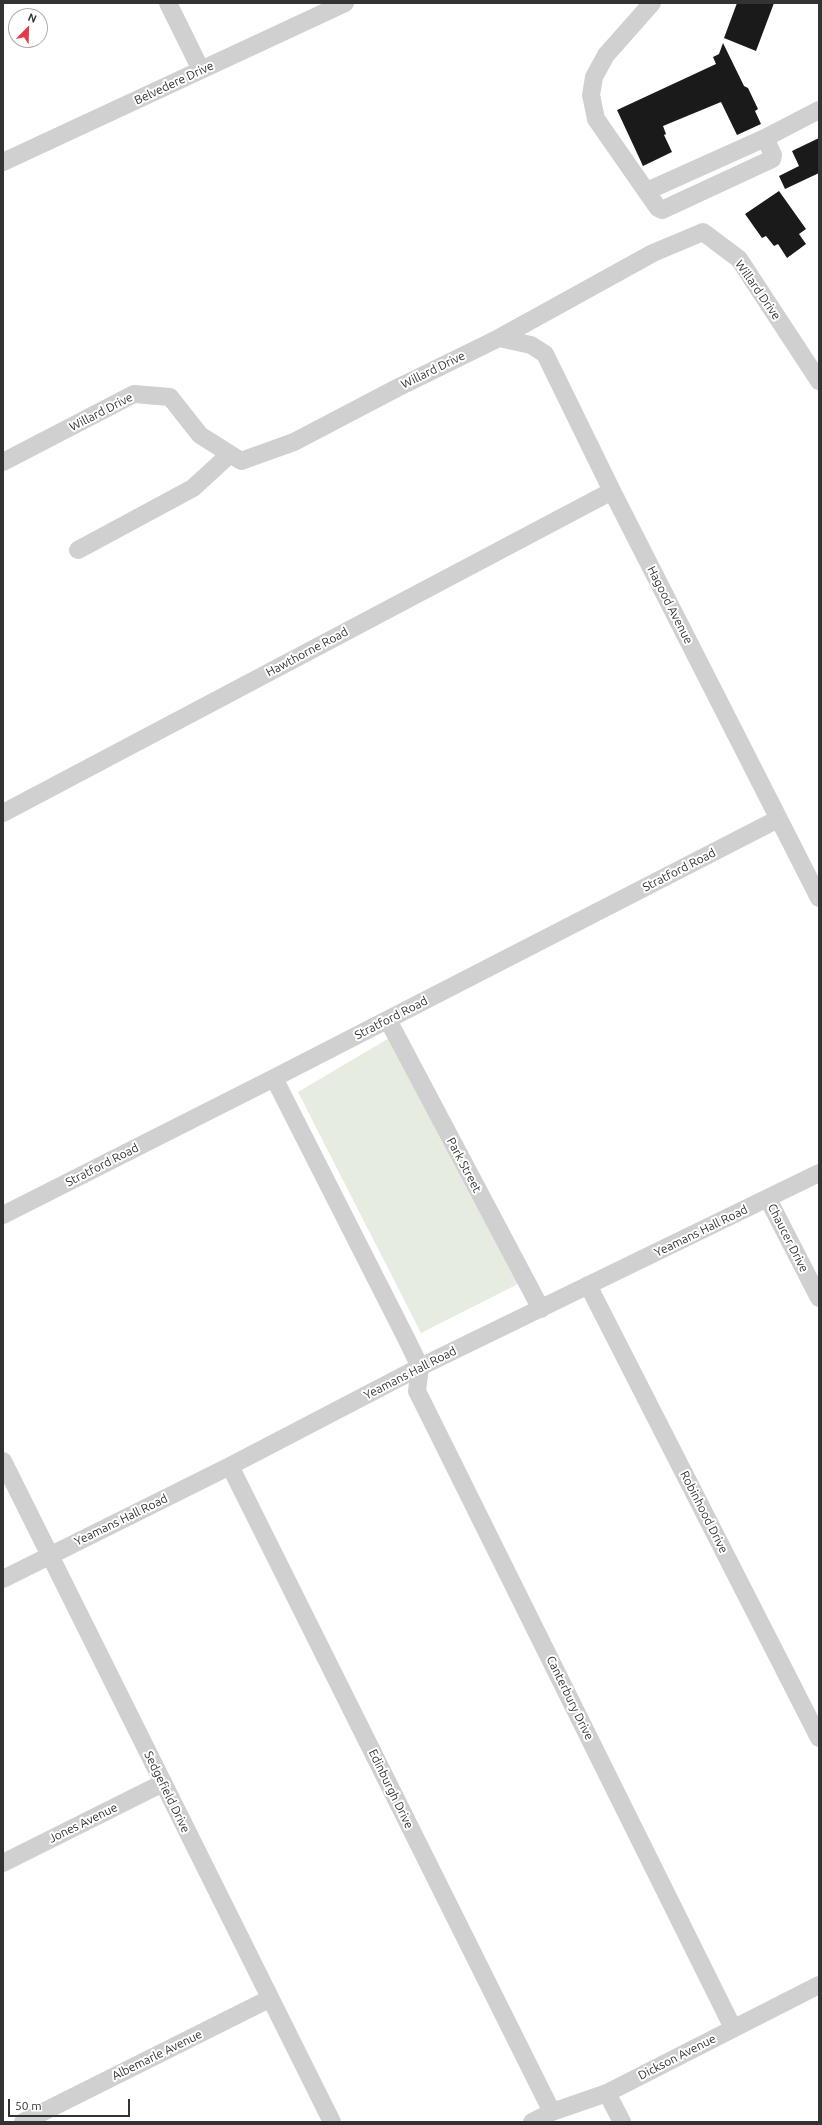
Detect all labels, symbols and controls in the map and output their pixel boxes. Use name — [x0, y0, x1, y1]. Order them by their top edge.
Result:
north arrow — [8, 8, 48, 48]
text: N — [26, 11, 38, 25]
street label: Belvedere Drive — [132, 58, 216, 108]
street label: Willard Drive — [732, 257, 784, 323]
street label: Willard Drive — [399, 348, 467, 392]
street label: Willard Drive — [67, 390, 135, 434]
street label: Hagood Avenue — [644, 564, 696, 646]
street label: Hawthorne Road — [264, 624, 350, 680]
street label: Stratford Road — [640, 845, 718, 895]
street label: Stratford Road — [352, 993, 430, 1043]
street label: Park Street — [444, 1135, 484, 1195]
street label: Stratford Road — [63, 1140, 141, 1190]
street label: Chaucer Drive — [765, 1201, 811, 1275]
street label: Yeamans Hall Road — [652, 1202, 750, 1260]
street label: Yeamans Hall Road — [361, 1343, 459, 1403]
street label: Robinhood Drive — [677, 1469, 731, 1555]
street label: Yeamans Hall Road — [72, 1491, 170, 1549]
street label: Canterbury Drive — [543, 1654, 597, 1742]
street label: Edinburgh Drive — [366, 1747, 416, 1831]
street label: Sedgefield Drive — [141, 1749, 193, 1835]
street label: Jones Avenue — [46, 1800, 120, 1846]
street label: Albemarle Avenue — [110, 2027, 204, 2083]
street label: Dickson Avenue — [636, 2031, 718, 2083]
scale bar — [10, 2091, 132, 2117]
text: 50 m — [15, 2099, 42, 2112]

